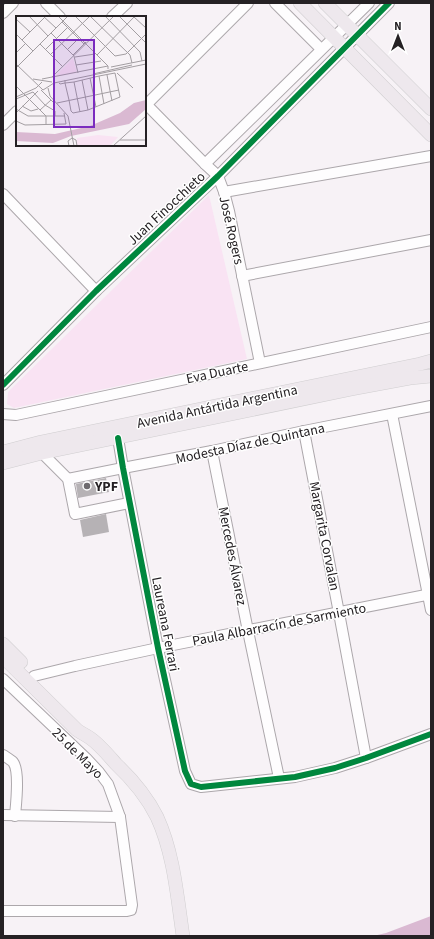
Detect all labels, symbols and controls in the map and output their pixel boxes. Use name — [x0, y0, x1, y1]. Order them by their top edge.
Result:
inset map — [16, 16, 146, 146]
north arrow — [378, 16, 418, 56]
text: N — [394, 19, 402, 34]
street label: Juan Finocchieto — [123, 167, 210, 250]
street label: José Rogers — [213, 194, 249, 267]
street label: Eva Duarte — [184, 357, 250, 389]
street label: Avenida Antártida Argentina — [135, 380, 299, 434]
street label: Modesta Díaz de Quintana — [174, 418, 327, 470]
place label: YPF — [94, 477, 118, 497]
street label: Margarita Corvalan — [304, 480, 344, 592]
marker: YPF — [82, 481, 92, 491]
street label: Mercedes Álvarez — [213, 505, 251, 607]
street label: Laureana Ferrari — [146, 575, 184, 673]
street label: Paula Albarracín de Sarmiento — [191, 598, 368, 652]
street label: 25 de Mayo — [47, 723, 108, 784]

